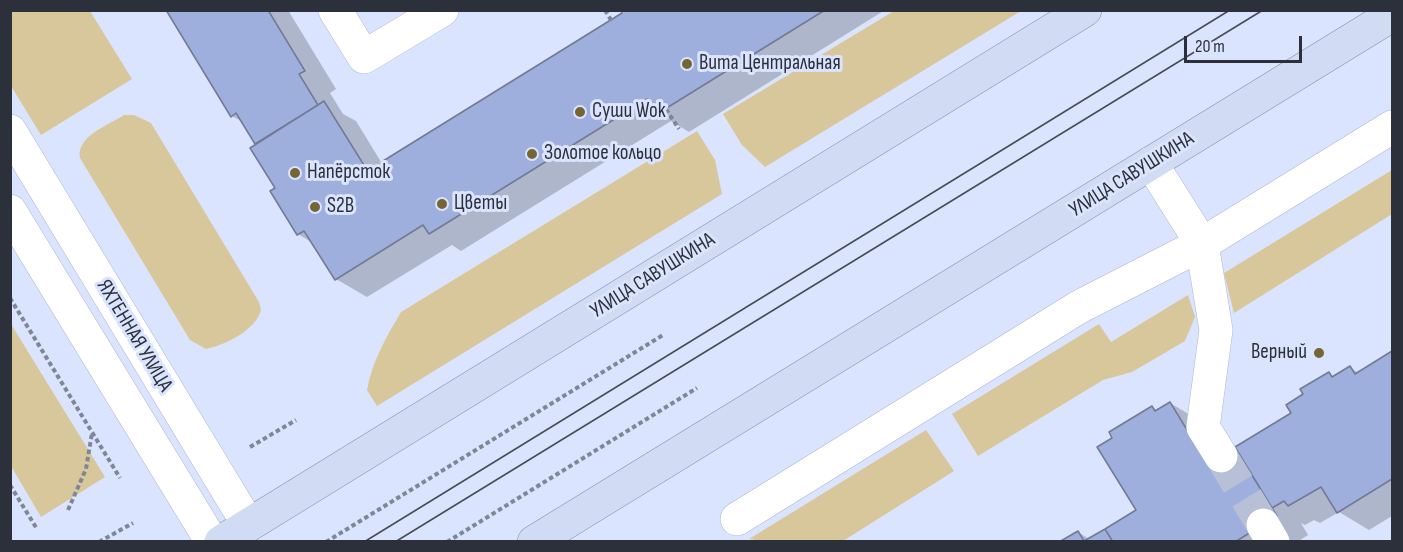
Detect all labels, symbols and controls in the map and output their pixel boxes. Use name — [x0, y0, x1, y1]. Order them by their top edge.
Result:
scale bar — [1187, 24, 1306, 62]
text: 20 m — [1195, 36, 1225, 57]
place label: Вита Центральная — [699, 51, 841, 77]
marker: Вита Центральная — [680, 57, 694, 71]
place label: Суши Wok — [592, 99, 666, 125]
marker: Суши Wok — [573, 105, 587, 119]
street label: УЛИЦА САВУШКИНА — [1065, 127, 1199, 223]
place label: Золотое кольцо — [544, 141, 661, 167]
marker: Золотое кольцо — [525, 147, 539, 161]
place label: Напёрсток — [307, 160, 390, 186]
marker: Напёрсток — [288, 166, 302, 180]
place label: Цветы — [454, 191, 507, 217]
place label: S2B — [327, 194, 354, 220]
marker: Цветы — [435, 197, 449, 211]
marker: S2B — [308, 200, 322, 214]
street label: УЛИЦА САВУШКИНА — [586, 228, 720, 324]
street label: ЯХТЕННАЯ УЛИЦА — [91, 275, 177, 397]
place label: Верный — [1251, 340, 1307, 366]
marker: Верный — [1312, 346, 1326, 360]

